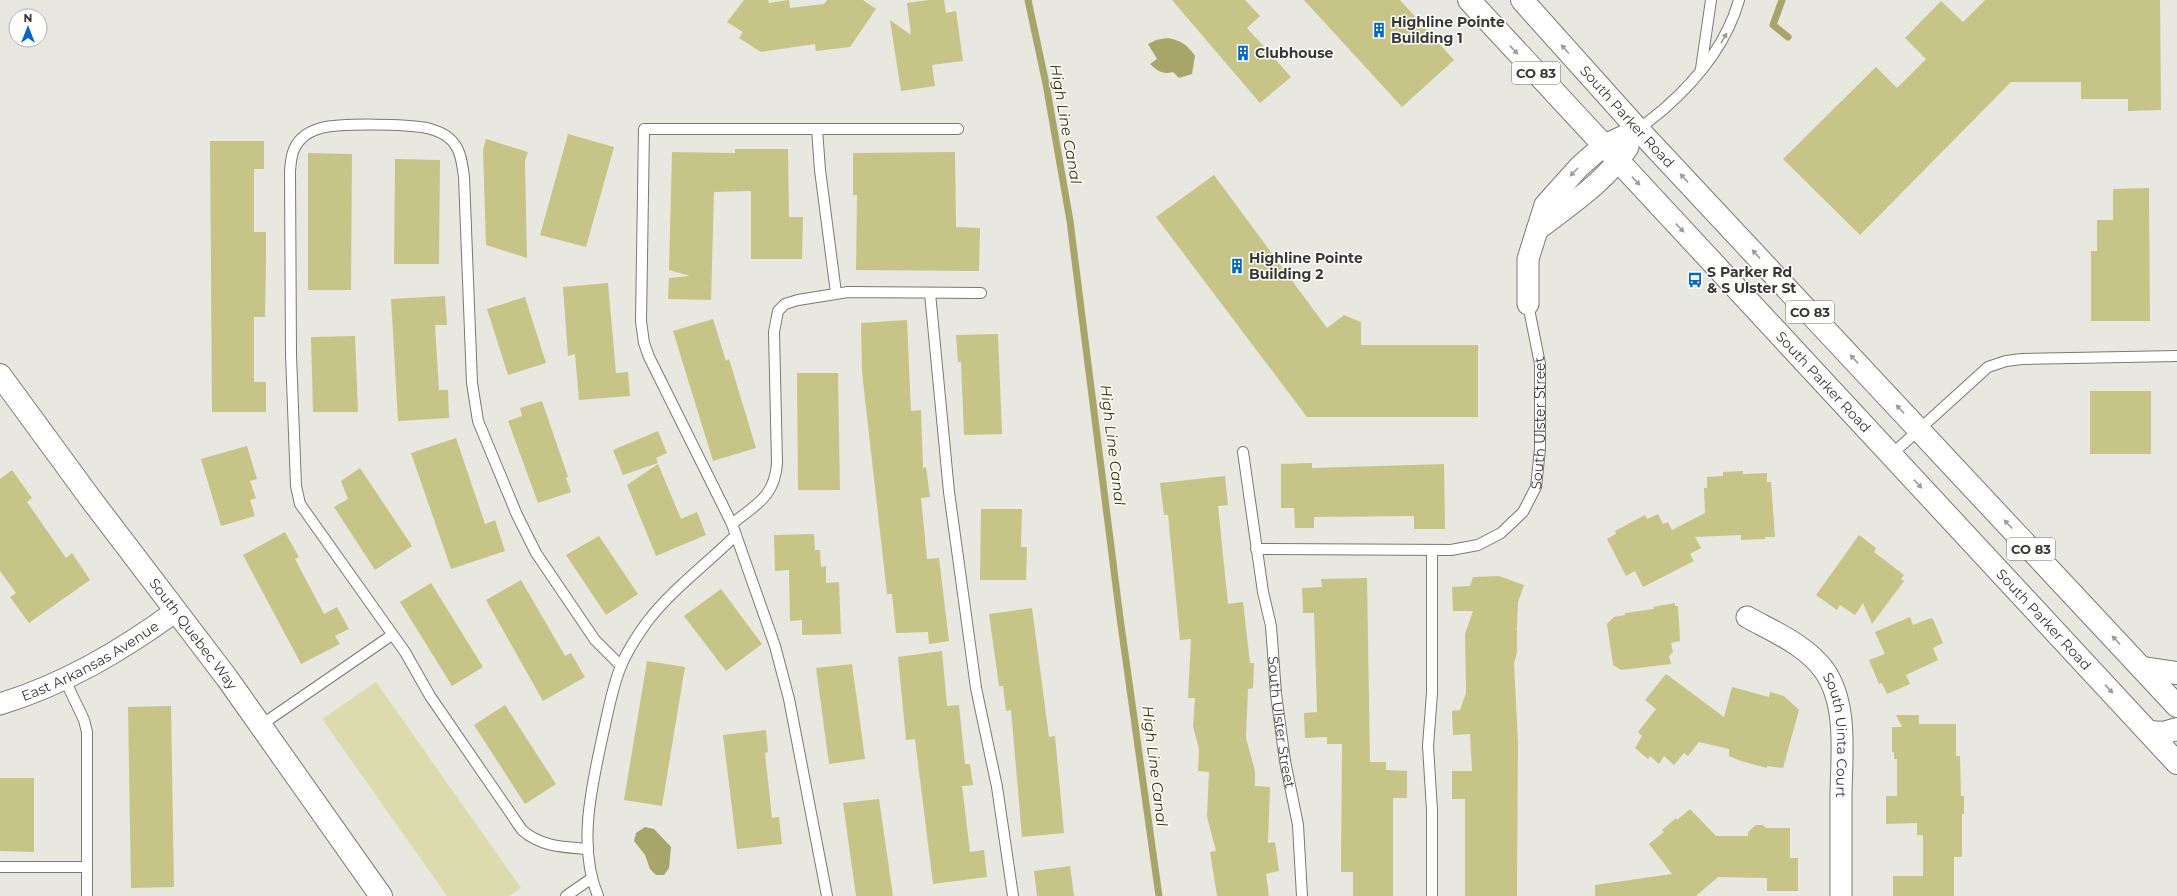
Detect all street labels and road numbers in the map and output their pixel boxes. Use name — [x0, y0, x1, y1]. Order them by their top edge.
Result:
road number: CO 83 — [1512, 62, 1560, 84]
street label: South Parker Road — [1576, 62, 1678, 171]
road number: CO 83 — [1786, 301, 1834, 323]
street label: South Parker Road — [1772, 327, 1875, 436]
street label: South Ulster Street — [1527, 355, 1549, 490]
road number: CO 83 — [2007, 538, 2055, 560]
street label: South Parker Road — [1992, 565, 2095, 674]
street label: South Quebec Way — [145, 574, 242, 693]
street label: East Arkansas Avenue — [19, 617, 162, 705]
street label: South Ulster Street — [1264, 655, 1299, 790]
street label: South Uinta Court — [1819, 669, 1851, 798]

